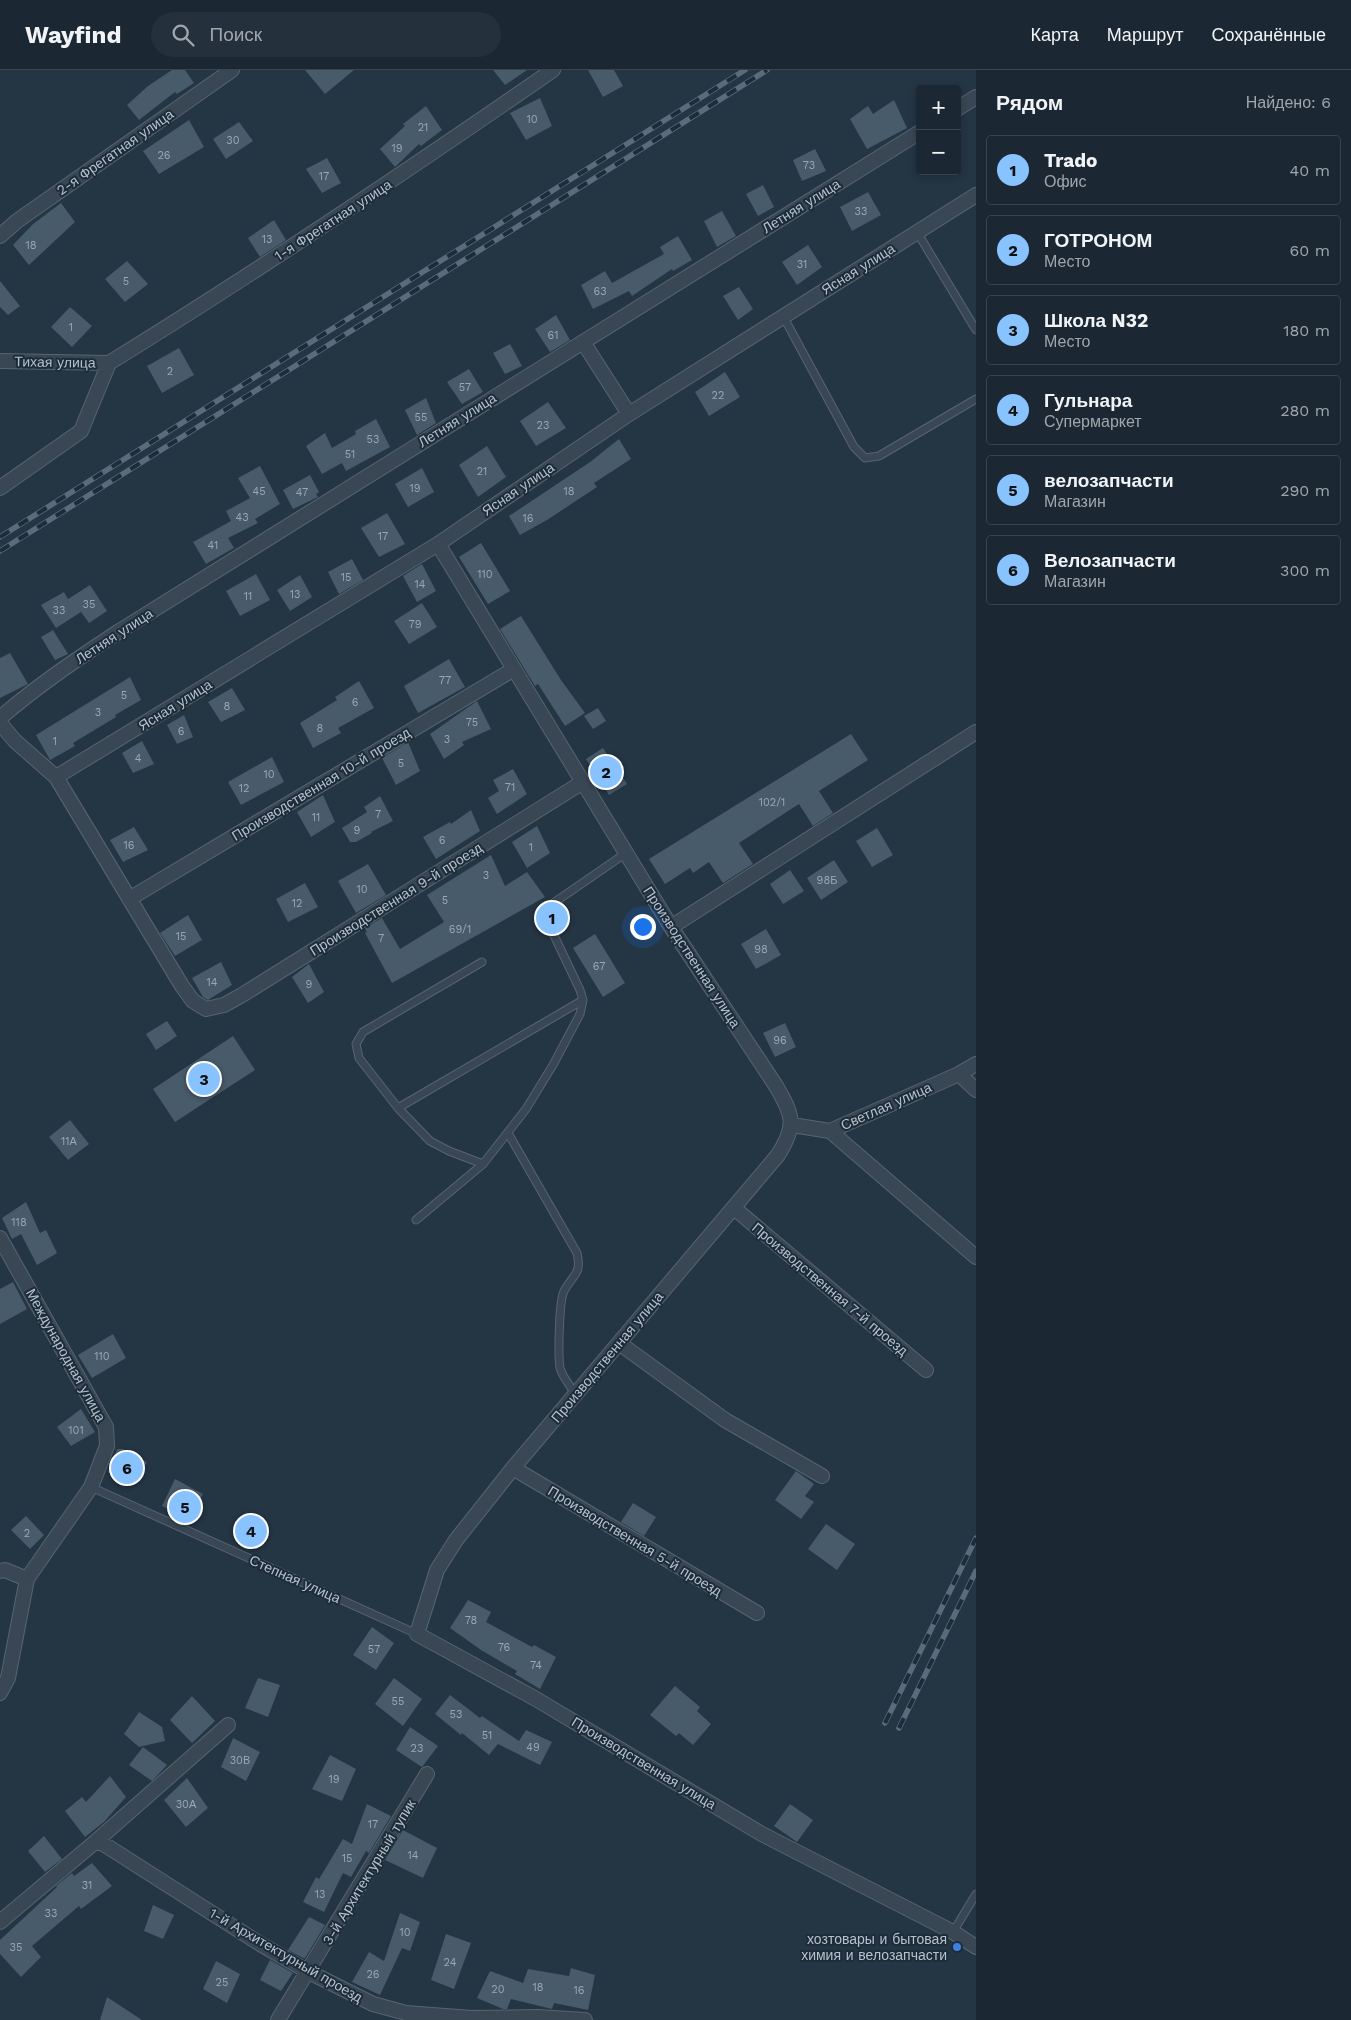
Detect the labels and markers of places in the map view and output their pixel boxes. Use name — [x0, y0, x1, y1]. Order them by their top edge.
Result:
pin: 2 — [590, 753, 622, 791]
pin: 1 — [536, 899, 568, 937]
pin: 3 — [188, 1060, 220, 1098]
pin: 6 — [111, 1449, 143, 1487]
pin: 5 — [169, 1488, 201, 1526]
pin: 4 — [235, 1512, 267, 1550]
place label: хозтовары и бытовая химия и велозапчасти — [801, 1931, 947, 1963]
marker: хозтовары и бытовая химия и велозапчасти — [951, 1941, 963, 1953]

